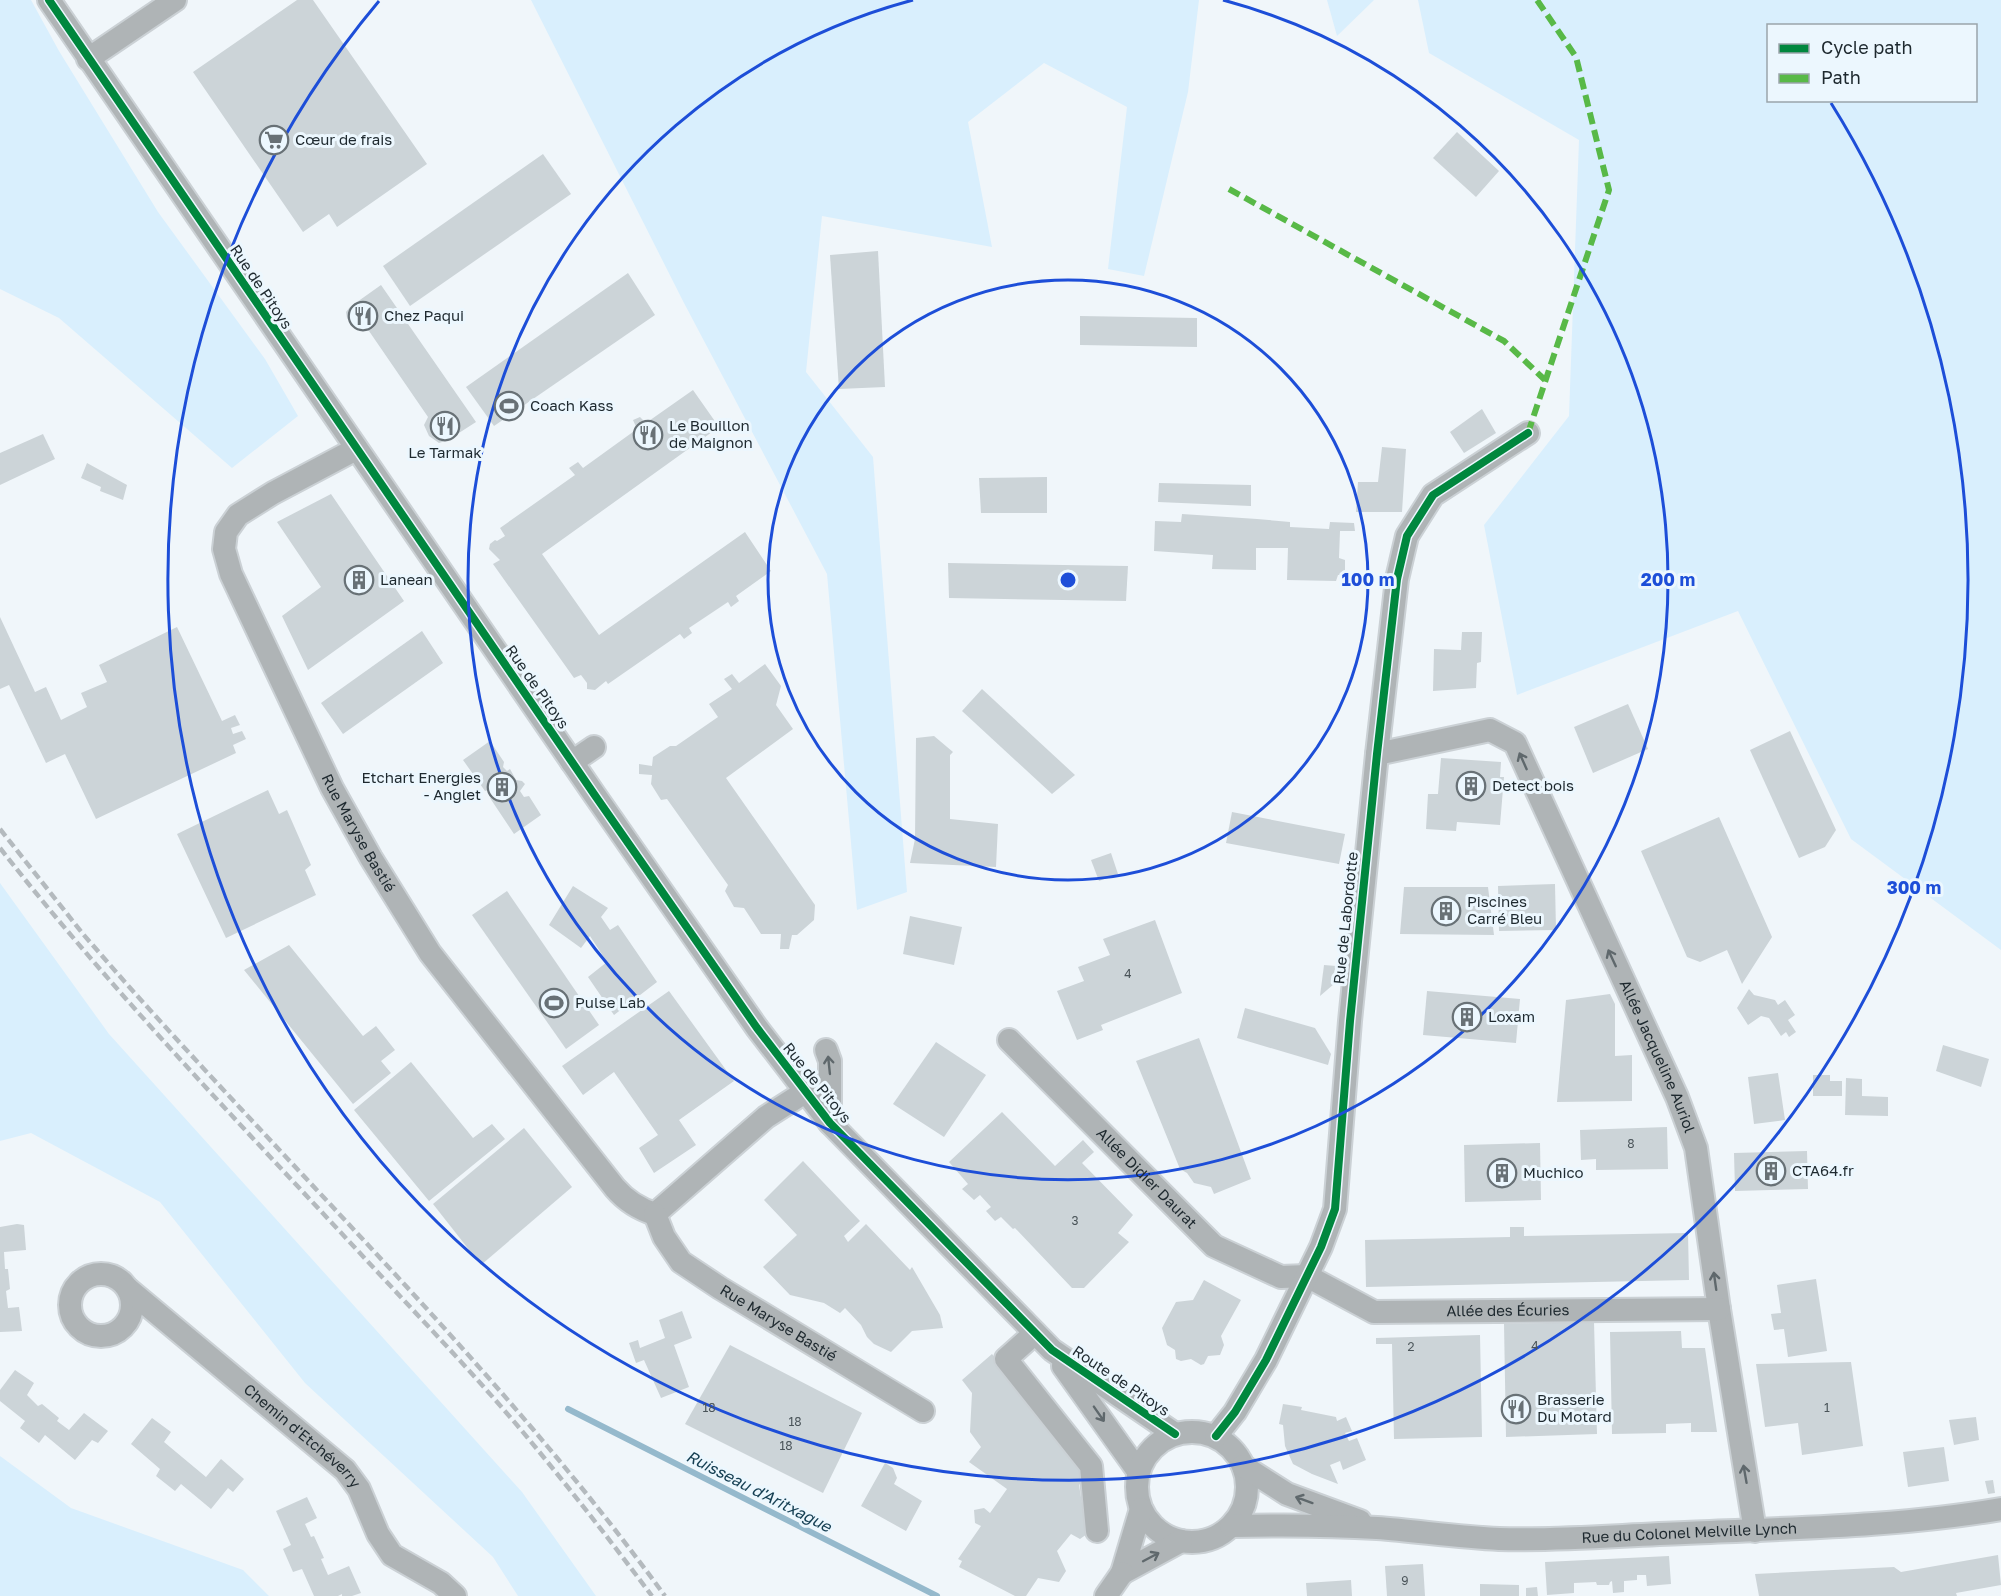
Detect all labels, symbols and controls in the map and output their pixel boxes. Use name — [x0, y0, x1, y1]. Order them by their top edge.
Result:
legend — [1767, 24, 1977, 102]
text: Cycle path — [1821, 36, 1913, 58]
text: Path — [1821, 66, 1861, 88]
supermarket icon: Cœur de frais — [258, 124, 290, 156]
place label: Cœur de frais — [295, 130, 392, 148]
street label: Rue de Pitoys — [227, 241, 297, 332]
restaurant icon: Chez Paqui — [347, 300, 379, 332]
place label: Chez Paqui — [384, 306, 464, 324]
sports icon: Coach Kass — [493, 390, 525, 422]
place label: Coach Kass — [530, 396, 613, 414]
restaurant icon: Le Tarmak — [429, 410, 461, 442]
place label: Le Bouillon de Maignon — [669, 416, 753, 451]
restaurant icon: Le Bouillon de Maignon — [632, 419, 664, 451]
place label: Le Tarmak — [408, 443, 482, 461]
building icon: Lanean — [343, 564, 375, 596]
text: 100 m — [1342, 568, 1394, 590]
text: 200 m — [1641, 568, 1695, 590]
place label: Lanean — [380, 570, 433, 588]
centre of rings — [1058, 570, 1078, 590]
street label: Rue de Pitoys — [502, 641, 573, 732]
one-way arrow — [1517, 753, 1528, 771]
place label: Etchart Energies - Anglet — [361, 768, 481, 803]
building icon: Detect bois — [1455, 770, 1487, 802]
street label: Rue Maryse Bastié — [319, 771, 400, 895]
building icon: Etchart Energies - Anglet — [486, 771, 518, 803]
place label: Detect bois — [1492, 776, 1574, 794]
street label: Rue de Labordotte — [1329, 851, 1361, 985]
text: 300 m — [1887, 876, 1941, 898]
place label: Piscines Carré Bleu — [1467, 892, 1542, 927]
building icon: Piscines Carré Bleu — [1430, 895, 1462, 927]
one-way arrow — [1606, 949, 1618, 967]
house number: 4 — [1124, 966, 1132, 981]
street label: Allée Jacqueline Auriol — [1617, 977, 1700, 1135]
sports icon: Pulse Lab — [538, 987, 570, 1019]
place label: Pulse Lab — [575, 993, 646, 1011]
building icon: Loxam — [1451, 1001, 1483, 1033]
place label: Loxam — [1488, 1007, 1535, 1025]
street label: Rue de Pitoys — [780, 1039, 856, 1126]
one-way arrow — [823, 1056, 834, 1076]
street label: Allée Didier Daurat — [1093, 1123, 1201, 1232]
house number: 8 — [1627, 1136, 1635, 1151]
building icon: CTA64.fr — [1755, 1155, 1787, 1187]
building icon: Muchico — [1486, 1157, 1518, 1189]
place label: CTA64.fr — [1792, 1161, 1854, 1179]
place label: Muchico — [1523, 1163, 1584, 1181]
house number: 3 — [1071, 1213, 1079, 1228]
one-way arrow — [1709, 1271, 1720, 1291]
street label: Rue Maryse Bastié — [717, 1280, 841, 1365]
street label: Allée des Écuries — [1446, 1300, 1569, 1319]
house number: 4 — [1531, 1338, 1539, 1353]
house number: 2 — [1408, 1339, 1415, 1354]
street label: Route de Pitoys — [1070, 1341, 1174, 1419]
street label: Chemin d'Etchéverry — [241, 1380, 365, 1491]
place label: Brasserie Du Motard — [1537, 1390, 1612, 1425]
restaurant icon: Brasserie Du Motard — [1500, 1393, 1532, 1425]
house number: 18 — [702, 1400, 716, 1415]
house number: 1 — [1824, 1400, 1830, 1415]
one-way arrow — [1093, 1406, 1105, 1422]
house number: 18 — [788, 1414, 802, 1429]
house number: 18 — [779, 1438, 793, 1453]
water label: Ruisseau d'Aritxague — [683, 1446, 836, 1537]
one-way arrow — [1739, 1464, 1750, 1484]
one-way arrow — [1295, 1494, 1314, 1505]
street label: Rue du Colonel Melville Lynch — [1581, 1518, 1797, 1546]
one-way arrow — [1142, 1551, 1160, 1562]
house number: 9 — [1401, 1573, 1409, 1588]

